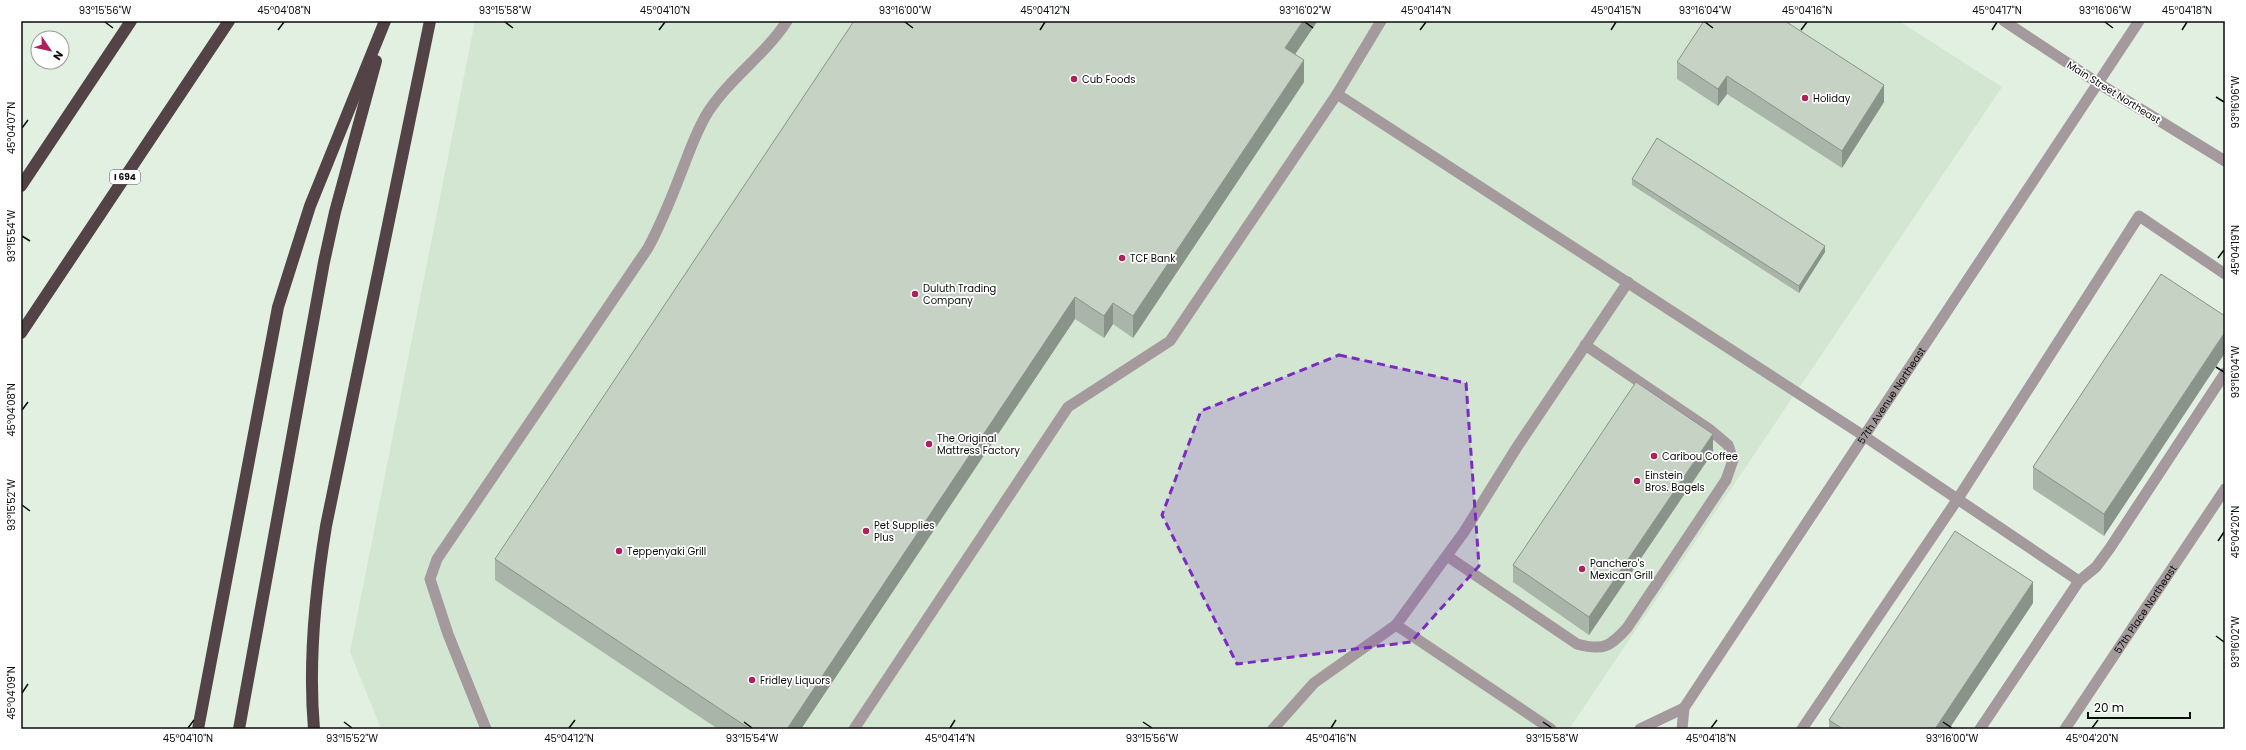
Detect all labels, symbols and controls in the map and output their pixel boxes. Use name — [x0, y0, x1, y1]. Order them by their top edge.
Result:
text: 93°15'56"W — [79, 3, 132, 18]
text: 45°04'08"N — [257, 3, 311, 18]
text: 93°15'58"W — [479, 3, 532, 18]
text: 45°04'10"N — [640, 3, 690, 18]
text: 93°16'00"W — [879, 3, 932, 18]
text: 45°04'12"N — [1020, 3, 1070, 18]
text: 93°16'02"W — [1279, 3, 1331, 18]
text: 45°04'14"N — [1401, 3, 1451, 18]
text: 45°04'15"N — [1591, 3, 1641, 18]
text: 93°16'04"W — [1679, 3, 1732, 18]
text: 45°04'16"N — [1782, 3, 1832, 18]
text: 45°04'17"N — [1972, 3, 2022, 18]
text: 93°16'06"W — [2079, 3, 2132, 18]
text: 45°04'18"N — [2162, 3, 2212, 18]
north arrow — [30, 30, 70, 70]
text: N — [49, 48, 67, 63]
street label: Main Street Northeast — [2064, 57, 2164, 128]
place label: Cub Foods — [1082, 72, 1135, 87]
marker: Cub Foods — [1069, 74, 1079, 84]
text: 93°16'06"W — [2228, 75, 2243, 128]
place label: Holiday — [1813, 91, 1851, 106]
marker: Holiday — [1800, 93, 1810, 103]
text: 45°04'07"N — [4, 102, 19, 154]
road number: I 694 — [110, 170, 140, 184]
text: 93°15'54"W — [4, 209, 19, 262]
text: 45°04'19"N — [2228, 225, 2243, 275]
place label: TCF Bank — [1130, 251, 1176, 266]
marker: TCF Bank — [1117, 253, 1127, 263]
place label: Duluth Trading Company — [923, 281, 996, 308]
marker: Duluth Trading Company — [910, 289, 920, 299]
street label: 57th Avenue Northeast — [1854, 344, 1929, 447]
text: 93°16'04"W — [2228, 345, 2243, 398]
text: 45°04'08"N — [4, 383, 19, 437]
place label: The Original Mattress Factory — [937, 431, 1020, 458]
marker: The Original Mattress Factory — [924, 439, 934, 449]
place label: Caribou Coffee — [1662, 449, 1738, 464]
marker: Caribou Coffee — [1649, 451, 1659, 461]
place label: Einstein Bros. Bagels — [1645, 468, 1705, 495]
marker: Einstein Bros. Bagels — [1632, 476, 1642, 486]
text: 93°15'52"W — [4, 479, 19, 531]
text: 45°04'20"N — [2228, 506, 2243, 558]
place label: Pet Supplies Plus — [874, 518, 934, 545]
marker: Pet Supplies Plus — [861, 526, 871, 536]
place label: Teppenyaki Grill — [627, 544, 706, 559]
marker: Teppenyaki Grill — [614, 546, 624, 556]
place label: Panchero's Mexican Grill — [1590, 556, 1653, 583]
street label: 57th Place Northeast — [2110, 562, 2180, 657]
marker: Panchero's Mexican Grill — [1577, 564, 1587, 574]
text: 93°16'02"W — [2228, 616, 2243, 668]
text: 45°04'09"N — [4, 666, 19, 720]
place label: Fridley Liquors — [760, 673, 830, 688]
marker: Fridley Liquors — [747, 675, 757, 685]
scale bar — [2088, 694, 2190, 720]
text: 20 m — [2094, 699, 2124, 716]
text: 45°04'10"N — [163, 731, 213, 746]
text: 93°15'52"W — [326, 731, 378, 746]
text: 45°04'12"N — [544, 731, 594, 746]
text: 93°15'54"W — [726, 731, 779, 746]
text: 45°04'14"N — [925, 731, 975, 746]
text: 93°15'56"W — [1126, 731, 1179, 746]
text: 45°04'16"N — [1306, 731, 1356, 746]
text: 93°15'58"W — [1526, 731, 1579, 746]
text: 45°04'18"N — [1686, 731, 1736, 746]
text: 93°16'00"W — [1926, 731, 1979, 746]
text: 45°04'20"N — [2066, 731, 2118, 746]

